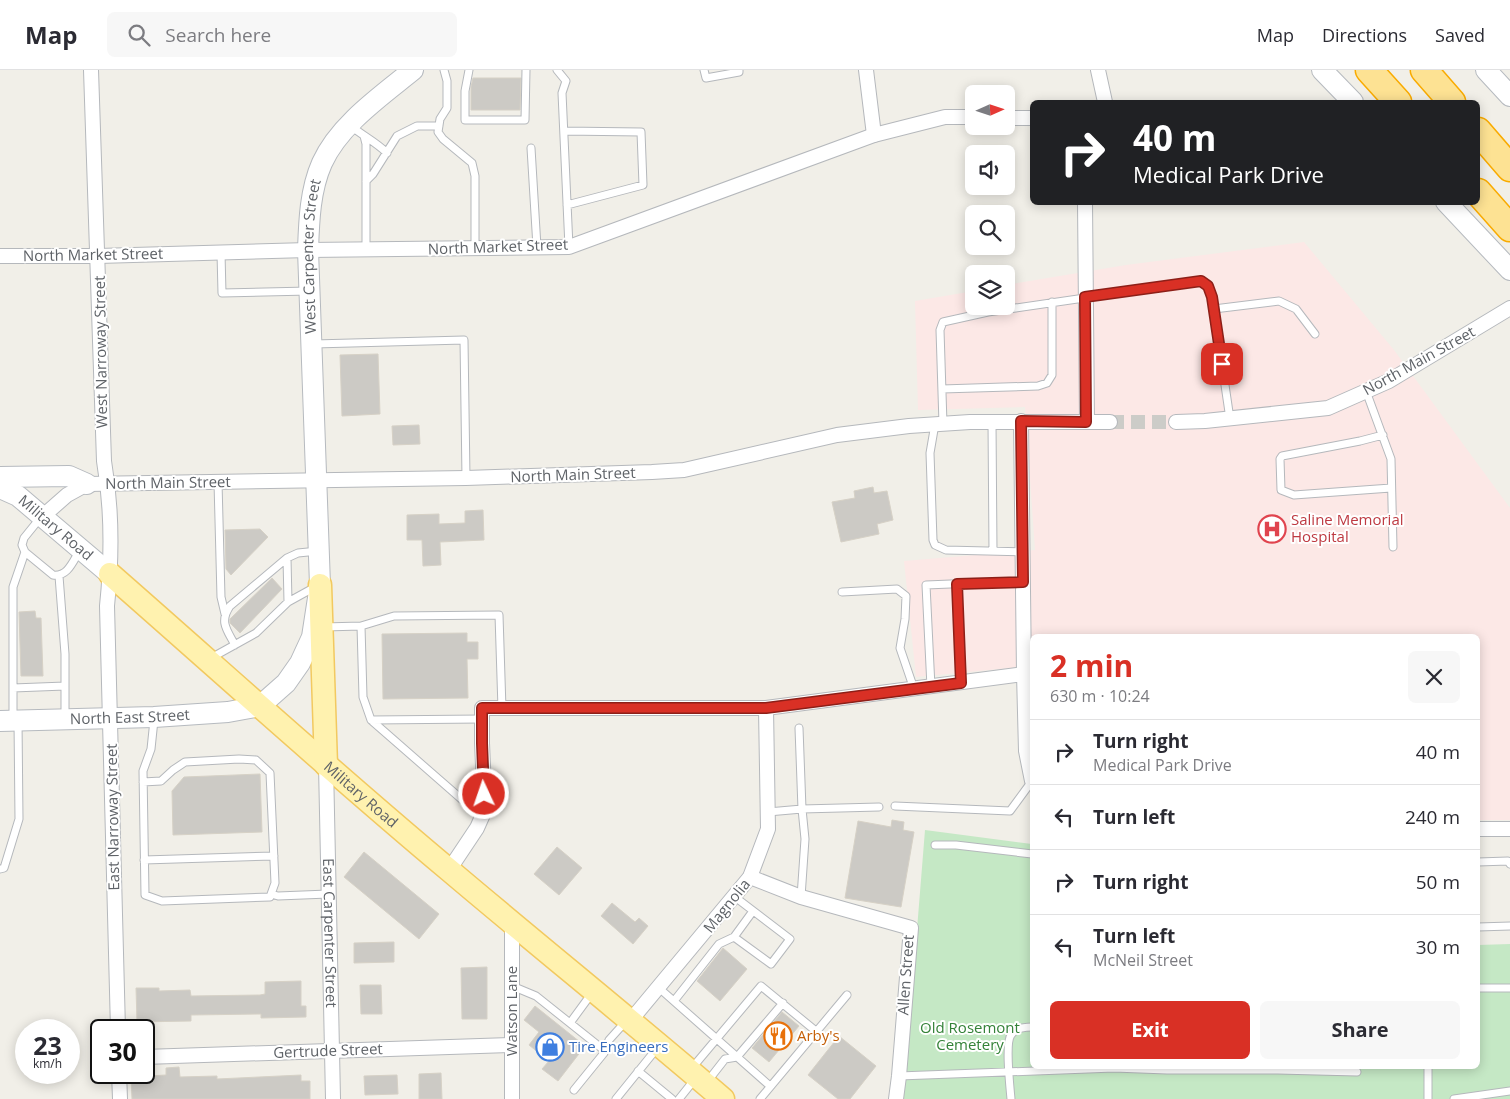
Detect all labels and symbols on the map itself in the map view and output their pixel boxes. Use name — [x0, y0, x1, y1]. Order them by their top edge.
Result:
north arrow — [965, 85, 1015, 135]
street label: West Carpenter Street — [297, 177, 325, 334]
street label: North Market Street — [428, 234, 568, 258]
street label: North Market Street — [23, 243, 163, 265]
street label: West Narroway Street — [89, 275, 111, 429]
street label: North Main Street — [1359, 321, 1478, 399]
pin — [1201, 343, 1243, 385]
street label: North Main Street — [510, 462, 636, 486]
street label: North Main Street — [105, 471, 231, 493]
street label: Military Road — [15, 490, 98, 564]
place label: Saline Memorial Hospital — [1291, 509, 1404, 546]
hospital icon: Saline Memorial Hospital — [1257, 514, 1287, 544]
street label: North East Street — [70, 704, 190, 728]
street label: East Narroway Street — [101, 743, 123, 891]
street label: Military Road — [320, 756, 403, 832]
position arrow — [457, 767, 509, 819]
street label: East Carpenter Street — [319, 858, 342, 1008]
street label: Magnolia — [698, 874, 754, 937]
street label: Allen Street — [892, 934, 918, 1016]
street label: Watson Lane — [501, 966, 521, 1056]
park label: Old Rosemont Cemetery — [920, 1017, 1020, 1054]
speed limit sign: 30 — [90, 1019, 155, 1084]
restaurant icon: Arby's — [763, 1021, 793, 1051]
place label: Arby's — [797, 1025, 840, 1045]
shop icon: Tire Engineers — [535, 1032, 565, 1062]
place label: Tire Engineers — [569, 1036, 668, 1056]
street label: Gertrude Street — [273, 1038, 383, 1062]

